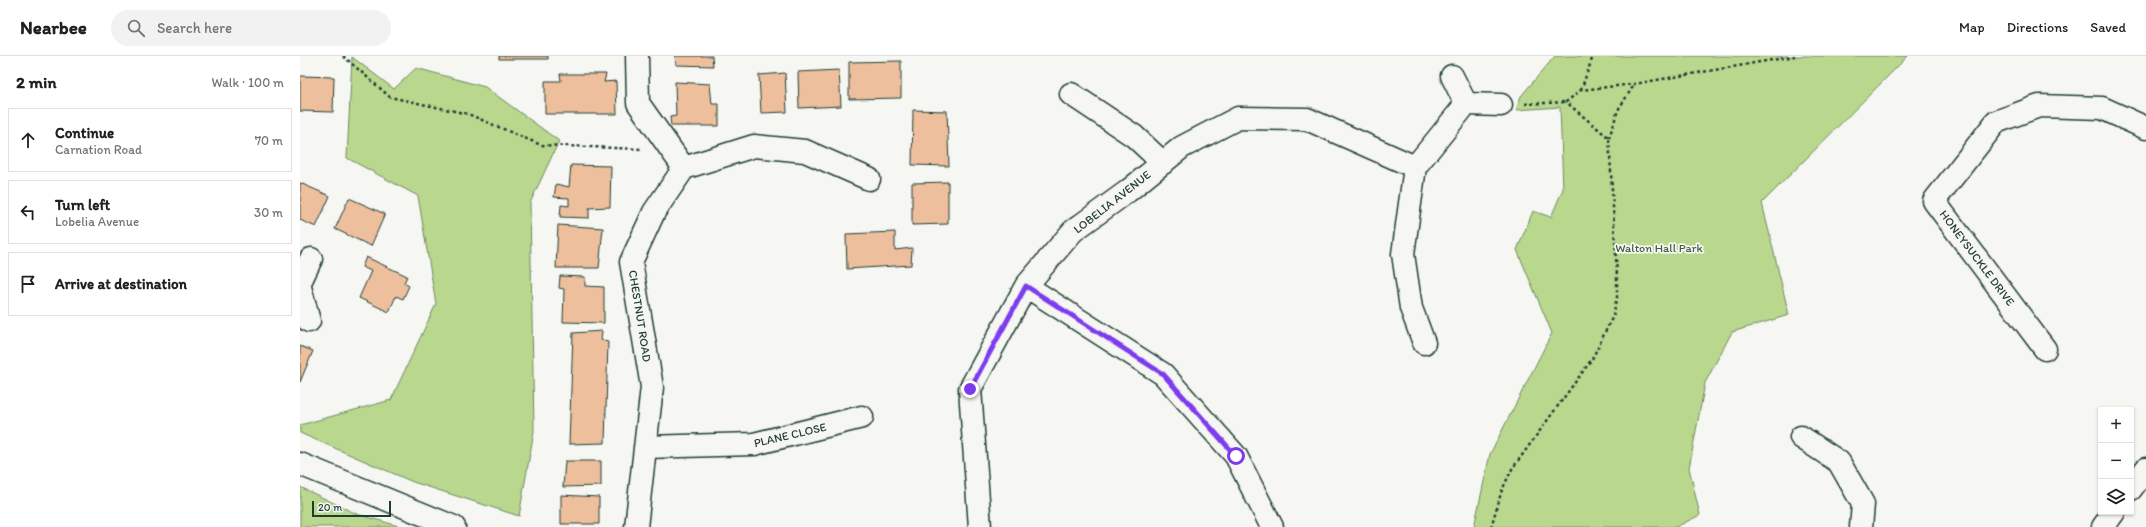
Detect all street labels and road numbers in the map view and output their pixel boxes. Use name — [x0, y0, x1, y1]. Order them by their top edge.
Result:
street label: LOBELIA AVENUE — [1071, 167, 1154, 236]
street label: HONEYSUCKLE DRIVE — [1937, 207, 2018, 309]
street label: CHESTNUT ROAD — [626, 269, 654, 363]
street label: PLANE CLOSE — [752, 420, 828, 450]

